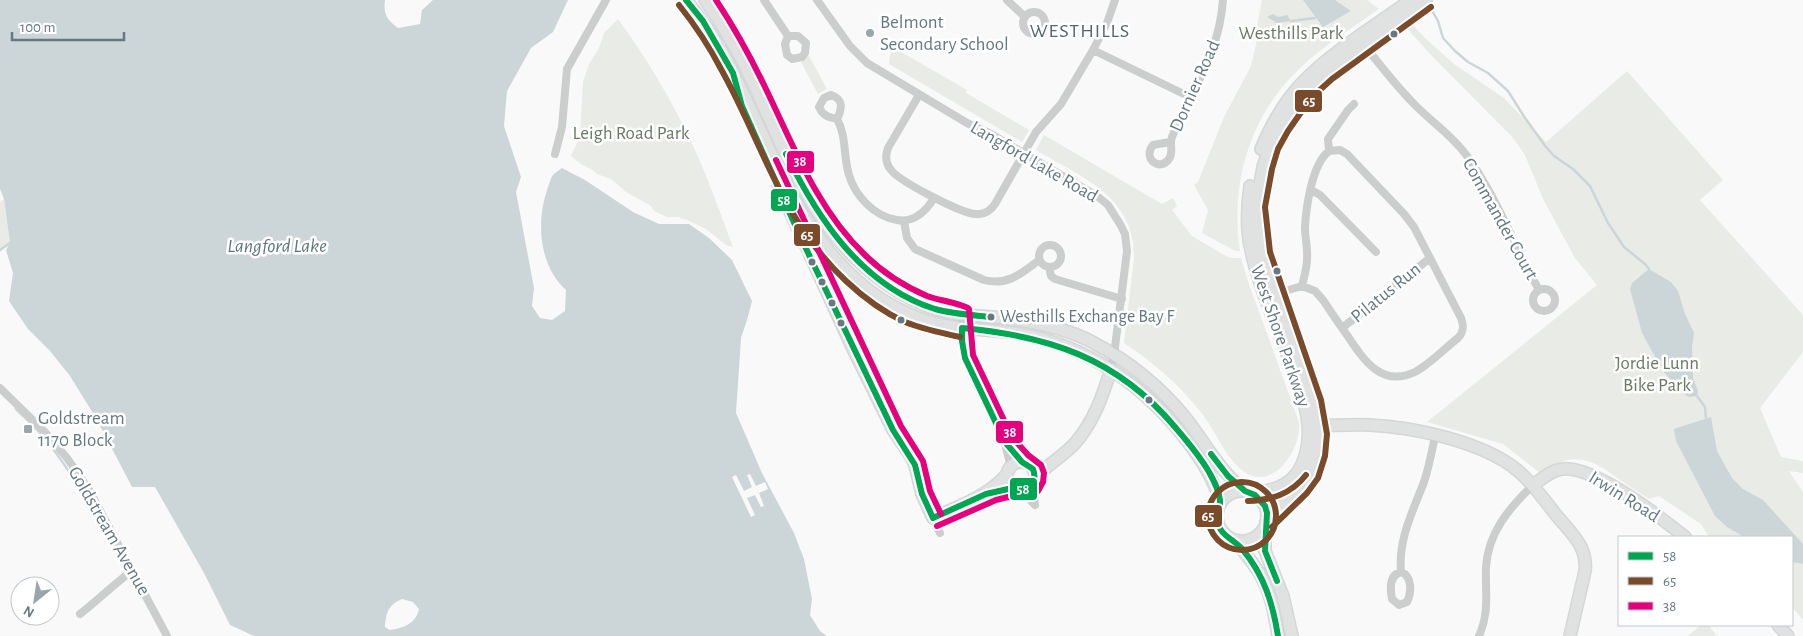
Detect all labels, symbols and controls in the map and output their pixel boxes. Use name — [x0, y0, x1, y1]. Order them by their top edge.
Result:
scale bar — [12, 10, 125, 42]
place label: Belmont Secondary School — [880, 13, 1009, 54]
text: 100 m — [20, 20, 55, 35]
district label: WESTHILLS — [1030, 21, 1130, 41]
park label: Westhills Park — [1239, 24, 1344, 43]
marker: Belmont Secondary School — [864, 27, 876, 39]
unlabelled marker — [1389, 29, 1399, 39]
street label: Dornier Road — [1166, 37, 1224, 135]
line badge: 65 — [1294, 89, 1323, 113]
text: 65 — [1303, 95, 1315, 109]
street label: Langford Lake Road — [967, 118, 1101, 206]
park label: Leigh Road Park — [573, 124, 690, 143]
line badge: 38 — [786, 150, 815, 174]
text: 38 — [794, 155, 807, 169]
street label: Commander Court — [1459, 155, 1541, 283]
line badge: 58 — [770, 188, 798, 212]
text: 58 — [778, 194, 791, 208]
line badge: 65 — [793, 223, 821, 247]
text: 65 — [801, 229, 813, 243]
water label: Langford Lake — [227, 236, 327, 256]
unlabelled marker — [807, 257, 817, 267]
street label: Pilatus Run — [1348, 259, 1424, 327]
street label: West Shore Parkway — [1247, 263, 1313, 409]
unlabelled marker — [1272, 266, 1282, 276]
unlabelled marker — [817, 277, 827, 287]
unlabelled marker — [827, 298, 837, 308]
place label: Westhills Exchange Bay F — [1000, 308, 1175, 326]
marker: Westhills Exchange Bay F — [986, 312, 996, 322]
unlabelled marker — [896, 315, 906, 325]
unlabelled marker — [836, 318, 846, 328]
park label: Jordie Lunn Bike Park — [1615, 354, 1699, 395]
unlabelled marker — [1144, 395, 1154, 405]
place label: Goldstream 1170 Block — [38, 409, 125, 450]
line badge: 38 — [995, 420, 1024, 444]
marker: Goldstream 1170 Block — [22, 423, 34, 435]
text: 38 — [1004, 426, 1017, 440]
street label: Goldstream Avenue — [64, 463, 154, 599]
street label: Irwin Road — [1585, 468, 1663, 526]
line badge: 58 — [1009, 477, 1038, 501]
text: 58 — [1017, 483, 1030, 497]
line badge: 65 — [1194, 504, 1223, 528]
text: 65 — [1202, 510, 1214, 524]
legend — [1618, 536, 1793, 626]
text: 58 — [1663, 549, 1676, 564]
text: 65 — [1663, 574, 1676, 589]
north arrow — [10, 576, 60, 626]
text: 38 — [1663, 599, 1676, 614]
text: N — [21, 603, 37, 620]

